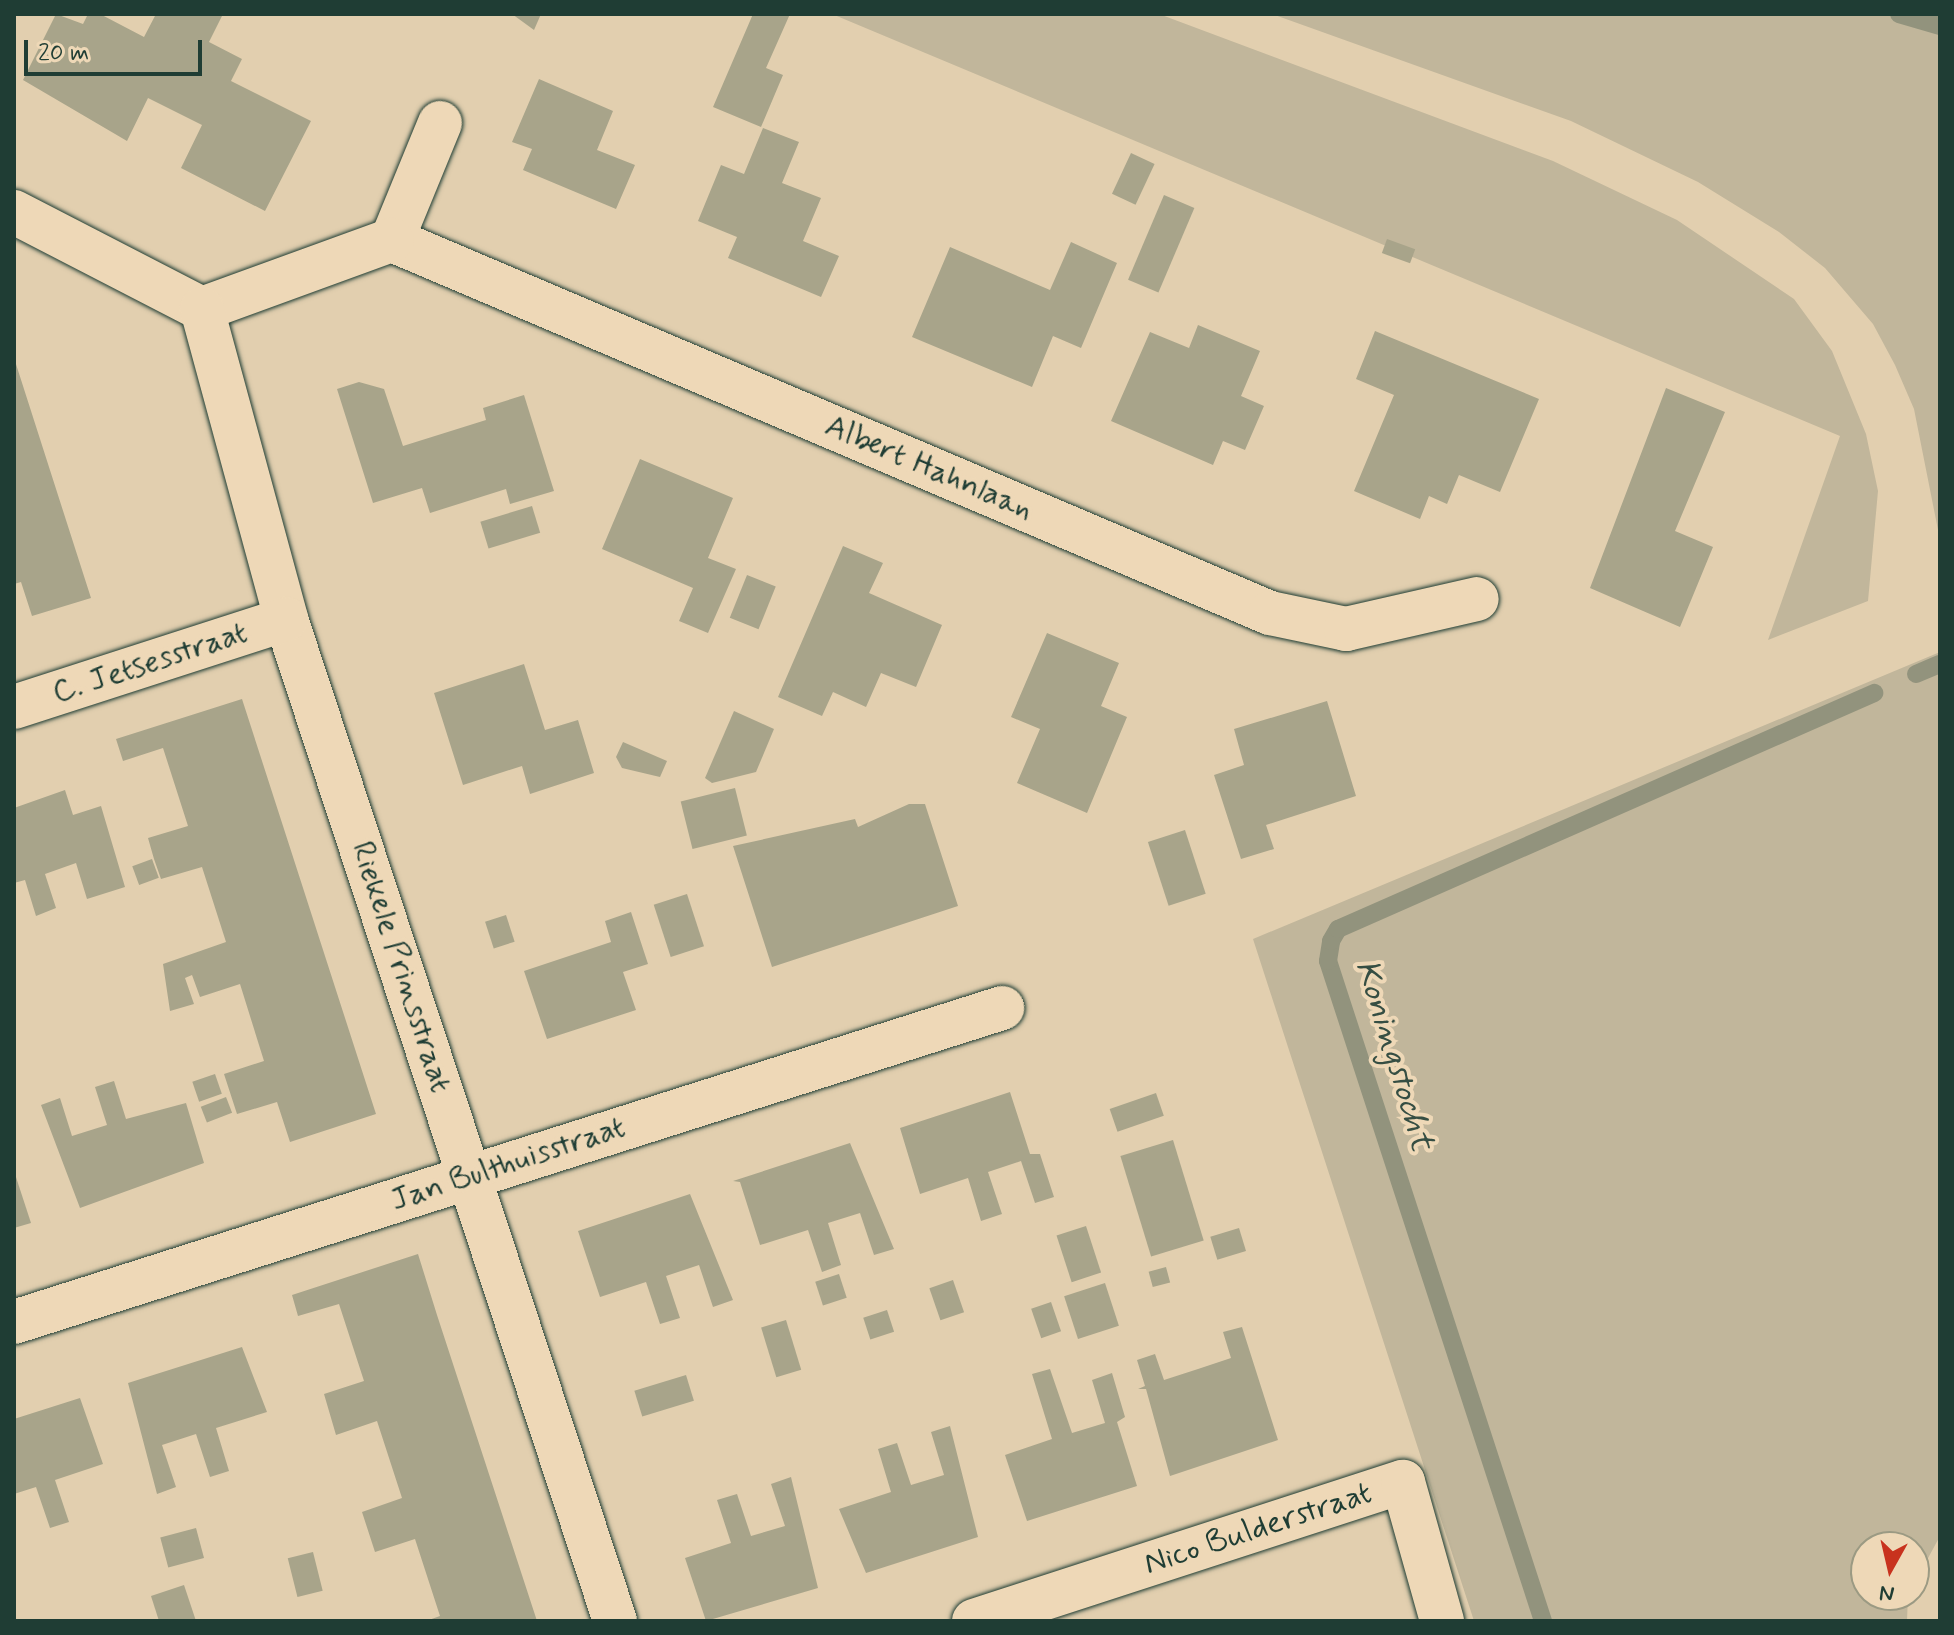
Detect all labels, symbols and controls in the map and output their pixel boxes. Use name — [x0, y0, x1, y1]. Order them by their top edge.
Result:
scale bar — [28, 24, 206, 74]
text: 20 m — [38, 38, 89, 69]
street label: Albert Hahnlaan — [814, 405, 1044, 531]
street label: C. Jetsesstraat — [48, 613, 252, 713]
street label: Riekele Prinsstraat — [342, 837, 460, 1097]
water label: Koningstocht — [1346, 955, 1442, 1155]
street label: Jan Bulthuisstraat — [385, 1108, 631, 1220]
street label: Nico Bulderstraat — [1142, 1475, 1374, 1583]
north arrow — [1850, 1531, 1930, 1611]
text: N — [1878, 1578, 1896, 1608]

